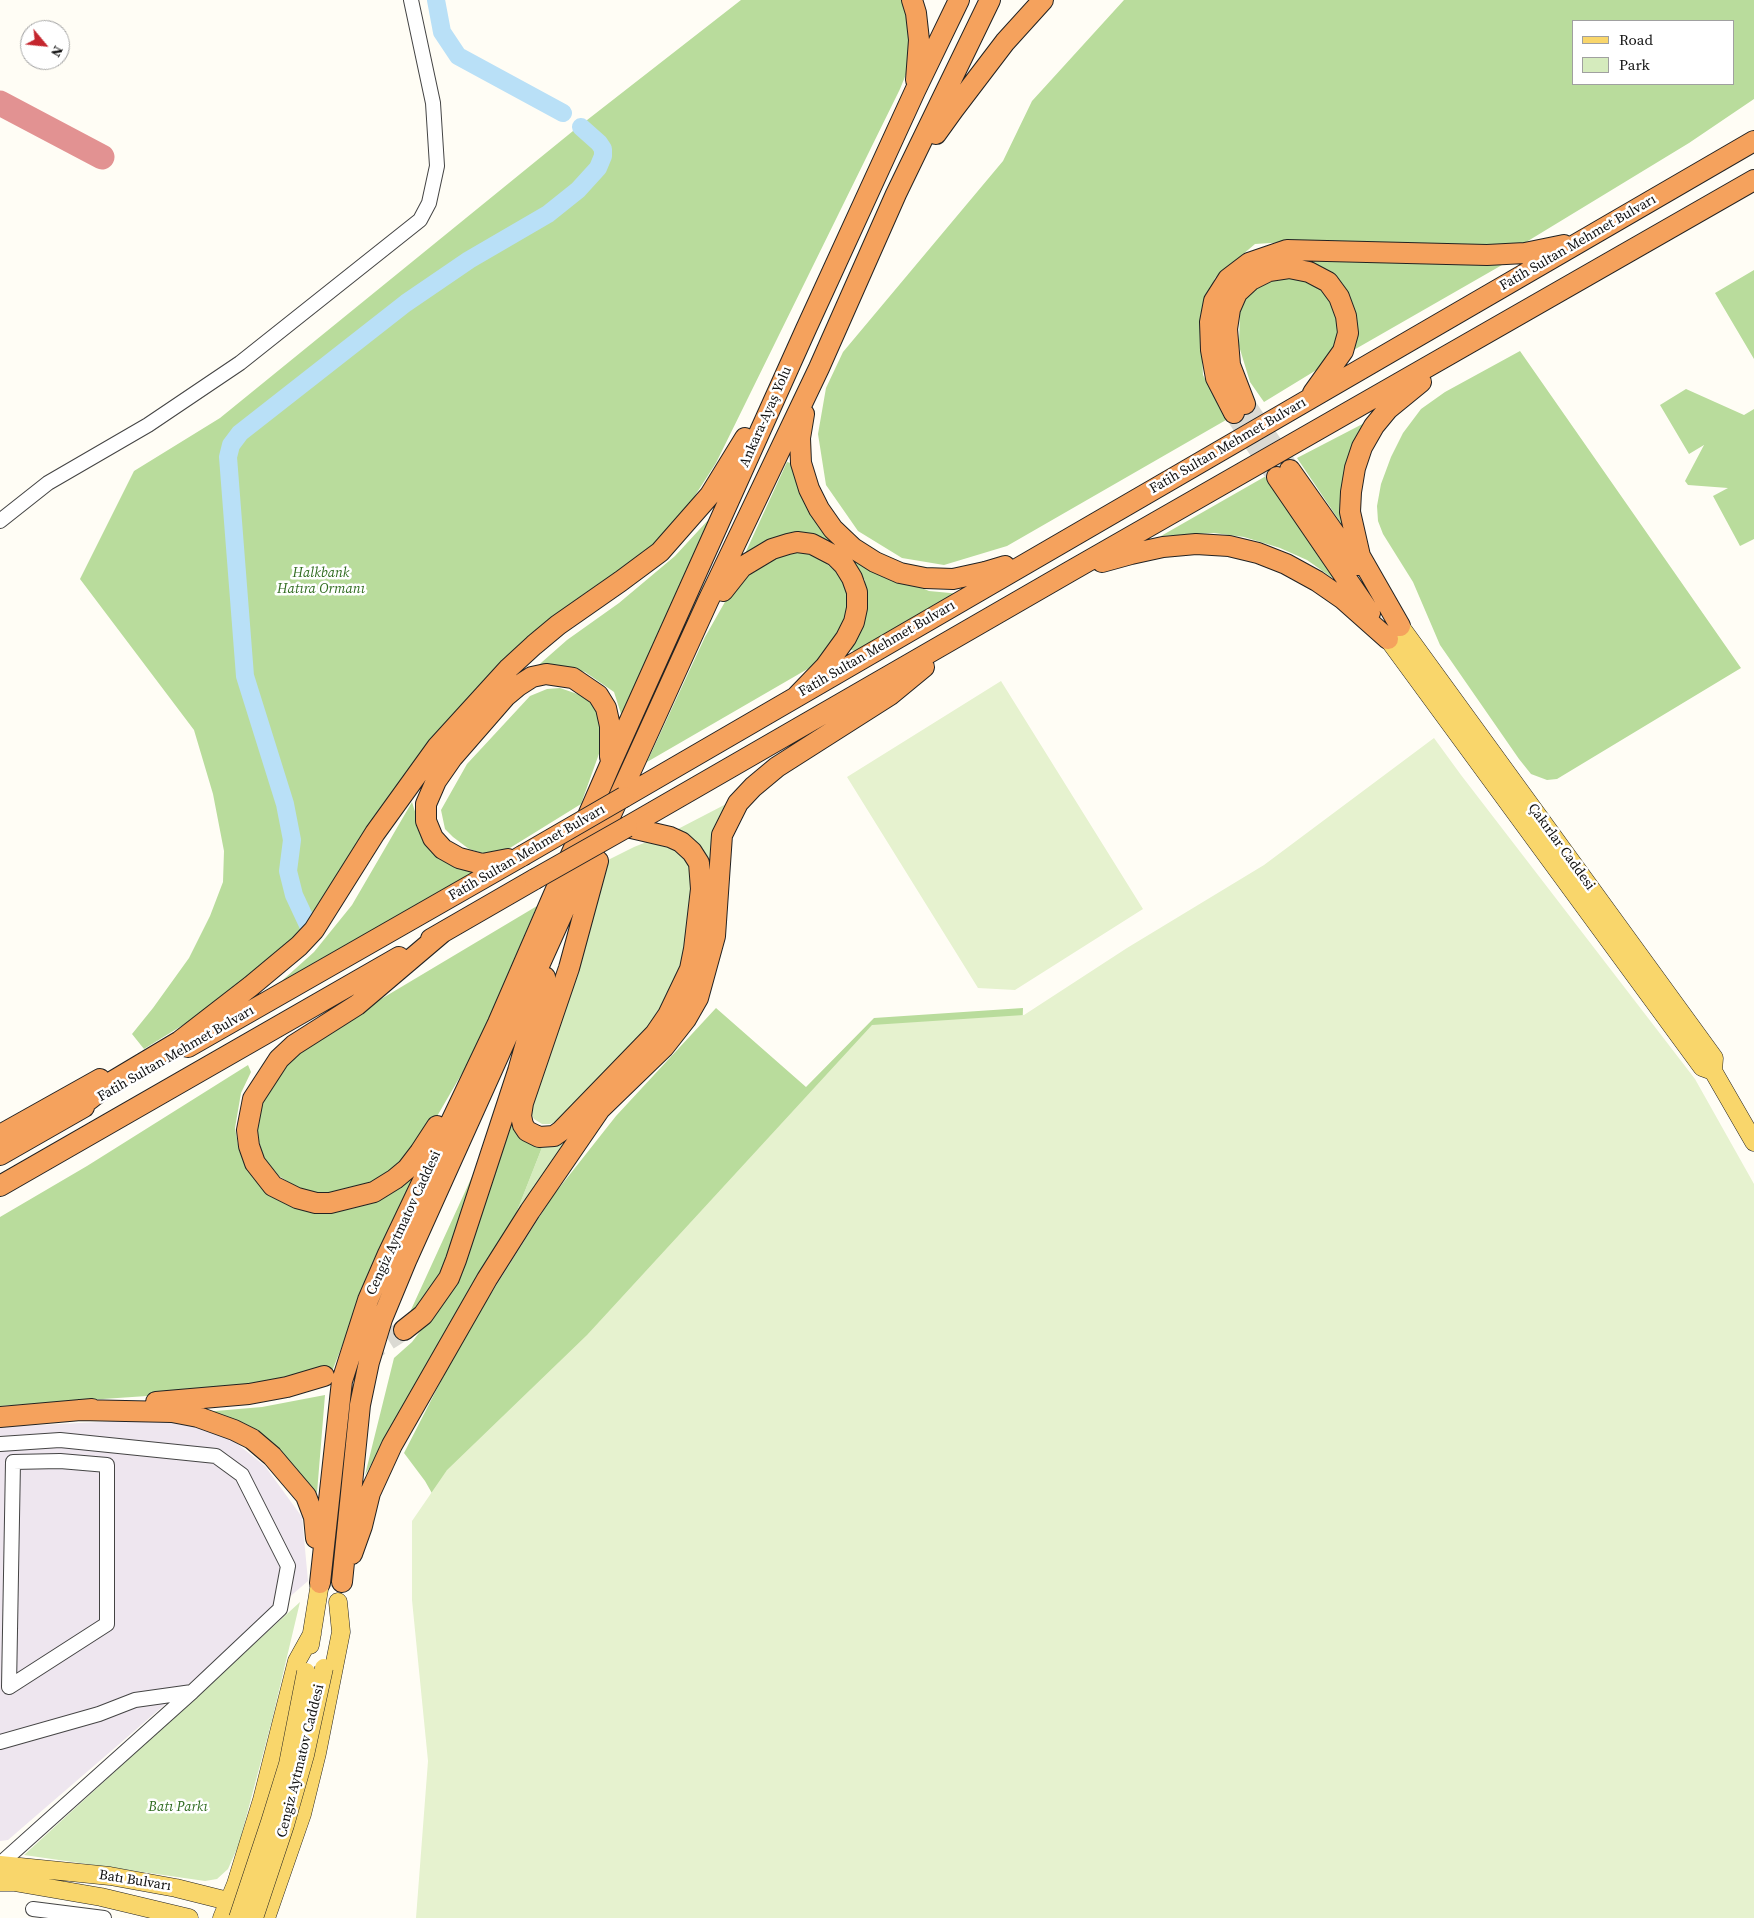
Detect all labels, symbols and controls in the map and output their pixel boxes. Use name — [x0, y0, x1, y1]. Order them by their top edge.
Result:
north arrow — [20, 20, 70, 70]
legend — [1572, 20, 1734, 85]
text: Road — [1619, 29, 1653, 50]
text: N — [46, 42, 69, 61]
text: Park — [1619, 54, 1650, 75]
street label: Fatih Sultan Mehmet Bulvarı — [1497, 191, 1659, 295]
street label: Ankara-Ayaş Yolu — [736, 364, 796, 470]
street label: Fatih Sultan Mehmet Bulvarı — [1147, 394, 1309, 498]
park label: Halkbank Hatıra Ormanı — [277, 565, 365, 598]
street label: Fatih Sultan Mehmet Bulvarı — [796, 597, 958, 701]
street label: Çakırlar Caddesi — [1524, 800, 1598, 894]
street label: Fatih Sultan Mehmet Bulvarı — [446, 801, 608, 905]
street label: Fatih Sultan Mehmet Bulvarı — [95, 1002, 257, 1106]
street label: Cengiz Aytmatov Caddesi — [363, 1148, 445, 1298]
street label: Cengiz Aytmatov Caddesi — [274, 1683, 328, 1839]
park label: Batı Parkı — [148, 1799, 208, 1815]
street label: Batı Bulvarı — [98, 1867, 172, 1895]

